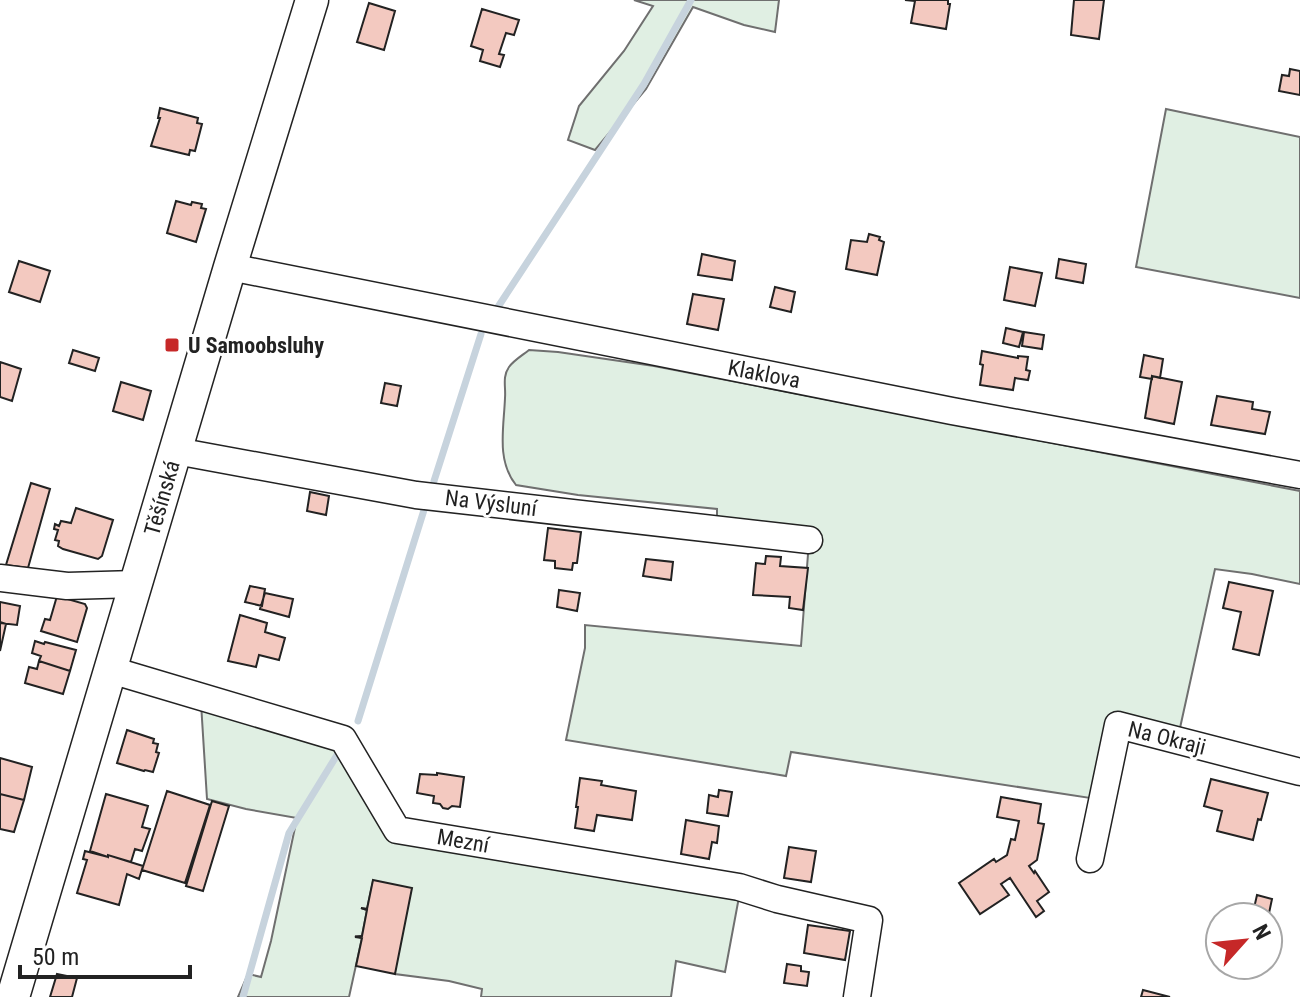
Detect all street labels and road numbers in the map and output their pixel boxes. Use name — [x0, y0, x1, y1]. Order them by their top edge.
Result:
street label: Klaklova — [726, 355, 802, 393]
street label: Těšínská — [139, 458, 185, 538]
street label: Na Výsluní — [444, 485, 539, 521]
street label: Na Okraji — [1126, 716, 1208, 760]
street label: Mezní — [435, 824, 492, 858]

